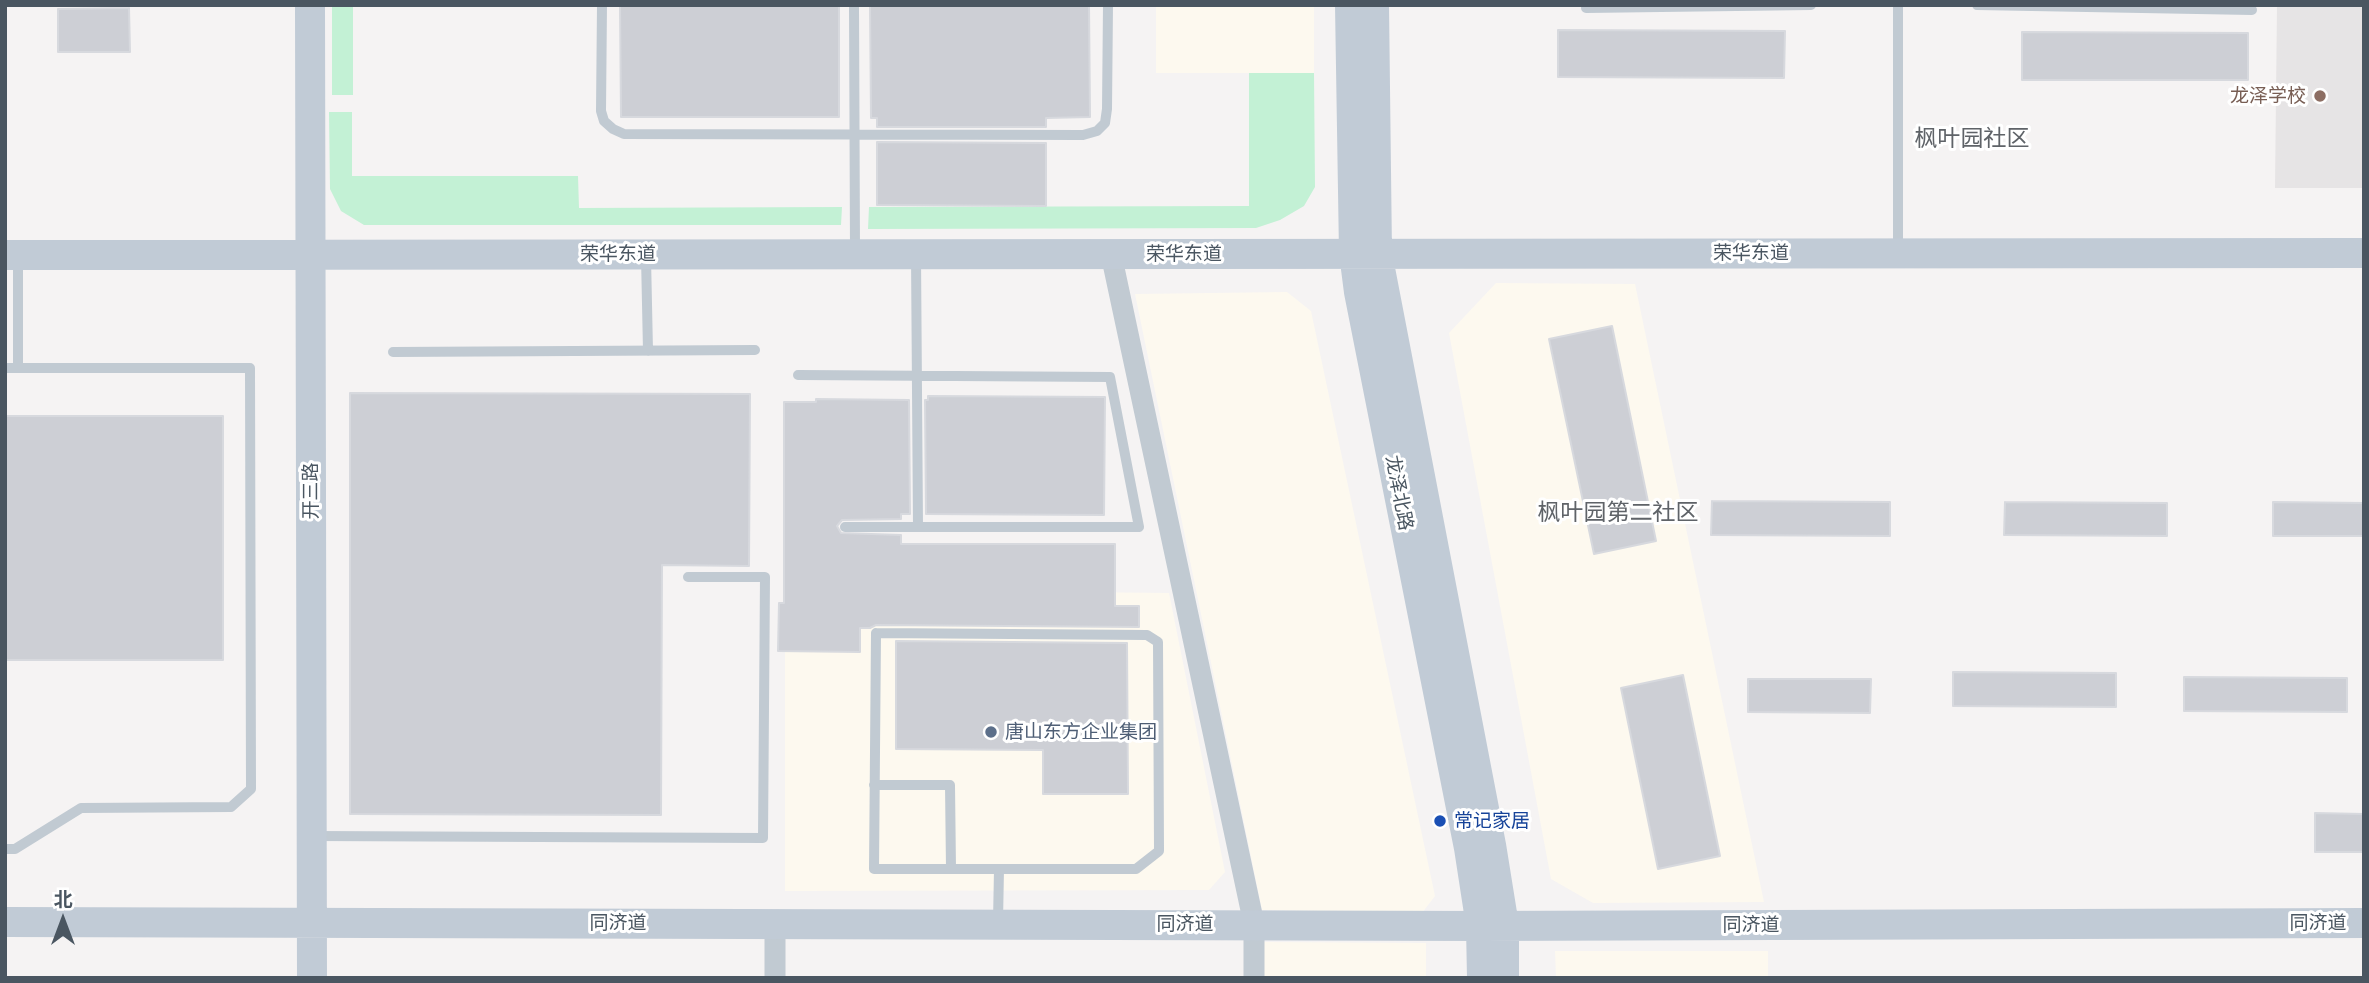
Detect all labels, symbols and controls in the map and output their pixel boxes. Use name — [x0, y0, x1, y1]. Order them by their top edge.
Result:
place label: 龙泽学校 — [2230, 85, 2306, 107]
marker: 龙泽学校 — [2312, 88, 2328, 104]
district label: 枫叶园社区 — [1915, 125, 2029, 153]
street label: 荣华东道 — [1713, 242, 1789, 264]
street label: 荣华东道 — [580, 243, 656, 265]
street label: 荣华东道 — [1146, 243, 1222, 265]
street label: 龙泽北路 — [1381, 454, 1417, 532]
street label: 开三路 — [300, 463, 322, 519]
district label: 枫叶园第二社区 — [1538, 499, 1698, 527]
place label: 唐山东方企业集团 — [1005, 721, 1157, 743]
marker: 唐山东方企业集团 — [983, 724, 999, 740]
place label: 常记家居 — [1454, 810, 1530, 832]
marker: 常记家居 — [1432, 813, 1448, 829]
north arrow — [28, 885, 98, 955]
text: 北 — [53, 888, 73, 910]
street label: 同济道 — [590, 912, 646, 934]
street label: 同济道 — [2290, 912, 2346, 934]
street label: 同济道 — [1157, 913, 1213, 935]
street label: 同济道 — [1723, 914, 1779, 936]

